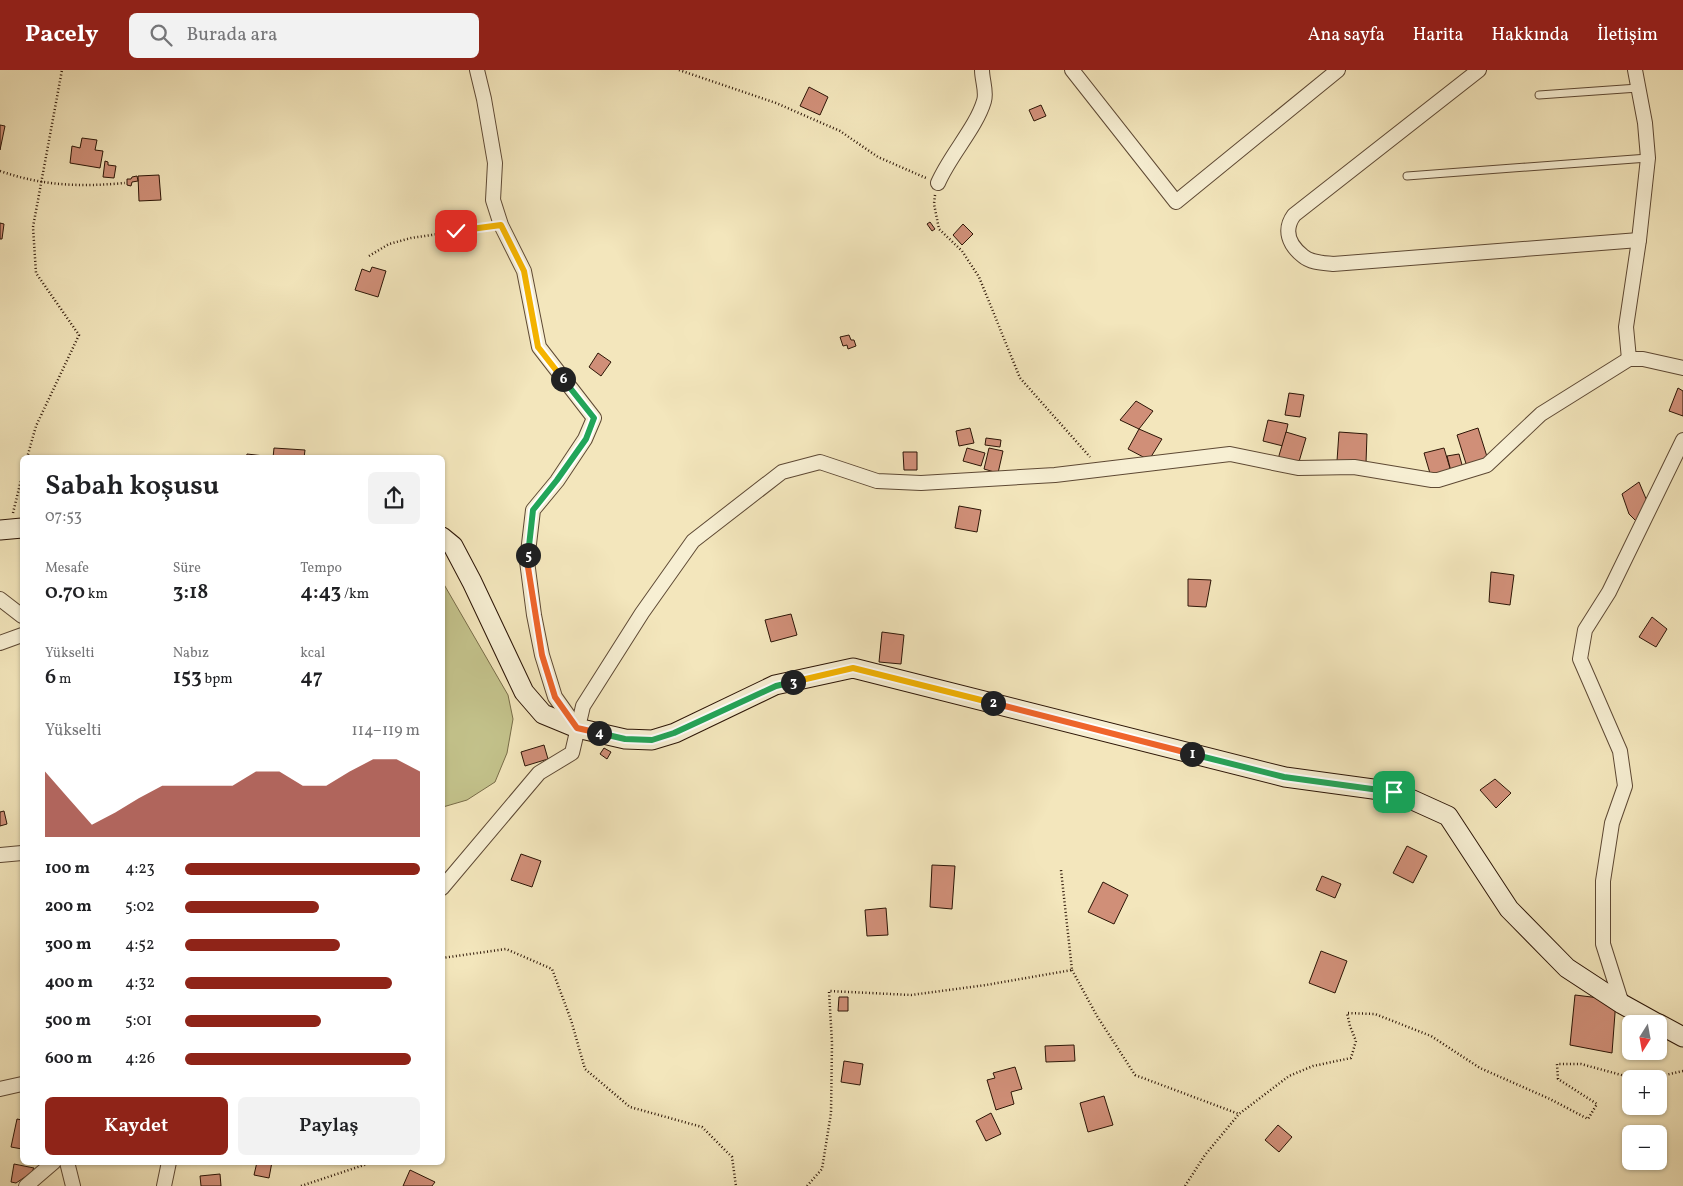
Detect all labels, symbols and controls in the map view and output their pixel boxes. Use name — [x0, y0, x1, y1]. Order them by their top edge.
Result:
search box — [129, 13, 479, 58]
text: Pacely — [25, 18, 99, 52]
icon: search — [147, 21, 175, 49]
text: Burada ara — [187, 22, 277, 48]
text: Ana sayfa — [1308, 23, 1385, 48]
text: Harita — [1413, 23, 1464, 48]
text: Hakkında — [1492, 23, 1569, 48]
text: İletişim — [1597, 23, 1658, 48]
pin — [435, 210, 477, 252]
icon: check — [442, 217, 470, 245]
pin: 6 — [550, 366, 576, 392]
text: 6 — [560, 370, 567, 389]
text: Sabah koşusu — [45, 467, 219, 506]
button: share — [368, 472, 420, 524]
text: 07:53 — [45, 506, 82, 528]
pin: 5 — [516, 542, 540, 568]
text: 5 — [525, 546, 532, 565]
text: Mesafe — [45, 559, 89, 578]
text: Süre — [173, 559, 201, 578]
text: Tempo — [300, 559, 342, 578]
text: 0.70 — [45, 578, 85, 607]
text: 3:18 — [173, 578, 208, 607]
text: 4:43 — [300, 578, 341, 607]
text: km — [85, 585, 108, 604]
text: /km — [341, 585, 369, 604]
text: Yükselti — [45, 644, 95, 663]
text: Nabız — [173, 644, 209, 663]
text: kcal — [300, 644, 325, 663]
text: 6 — [45, 663, 56, 692]
text: 153 — [173, 663, 202, 692]
text: 47 — [300, 663, 323, 692]
text: m — [56, 670, 71, 689]
text: bpm — [202, 670, 233, 689]
pin: 3 — [780, 670, 806, 694]
text: 3 — [790, 673, 797, 692]
pin: 2 — [980, 690, 1006, 716]
text: 2 — [990, 694, 997, 713]
text: Yükselti — [45, 720, 102, 742]
text: 114–119 m — [352, 720, 420, 742]
pin: 4 — [586, 720, 612, 746]
text: 4 — [595, 724, 604, 743]
pin: 1 — [1180, 742, 1204, 766]
text: 1 — [1190, 745, 1195, 764]
pin — [1373, 771, 1415, 813]
icon: arrive — [1380, 778, 1408, 806]
text: 100 m — [45, 858, 90, 880]
text: 4:23 — [125, 858, 155, 880]
text: 200 m — [45, 896, 92, 918]
text: 5:02 — [125, 896, 155, 918]
text: 300 m — [45, 934, 91, 956]
text: 4:52 — [125, 934, 155, 956]
text: 400 m — [45, 972, 93, 994]
text: 4:32 — [125, 972, 155, 994]
text: 500 m — [45, 1010, 91, 1032]
text: 5:01 — [125, 1010, 152, 1032]
north arrow — [1622, 1015, 1668, 1060]
map controls — [1622, 1015, 1667, 1170]
text: 600 m — [45, 1048, 92, 1070]
text: 4:26 — [125, 1048, 155, 1070]
button: + — [1622, 1070, 1667, 1115]
button: Kaydet — [45, 1097, 228, 1155]
button: Paylaş — [238, 1097, 420, 1155]
button: − — [1622, 1125, 1667, 1170]

